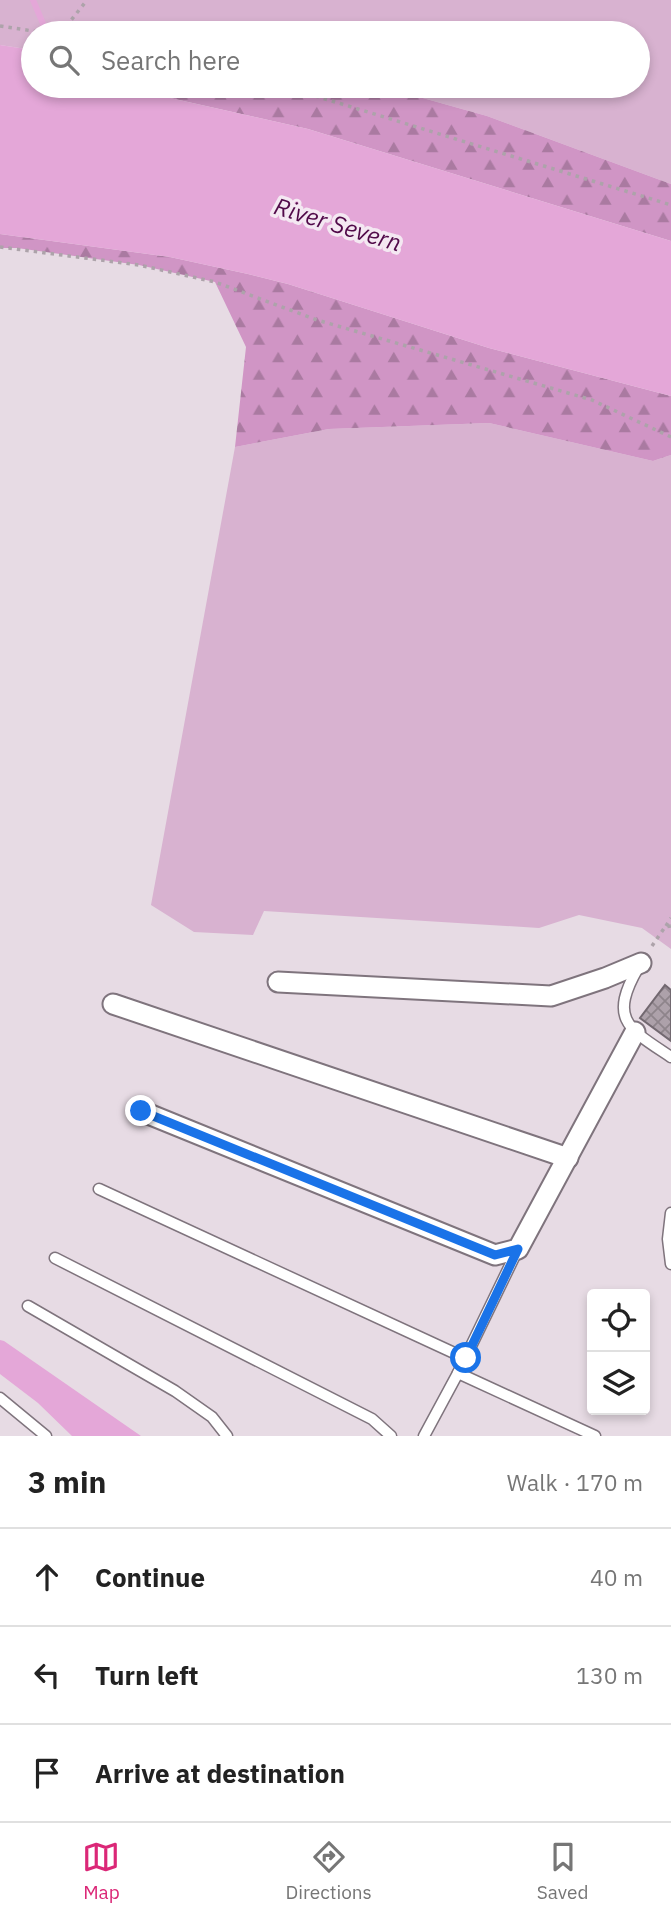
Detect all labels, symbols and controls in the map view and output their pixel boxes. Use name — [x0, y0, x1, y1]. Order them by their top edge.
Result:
search box — [21, 21, 650, 98]
icon: search — [45, 41, 83, 79]
text: Search here — [101, 43, 240, 77]
water label: River Severn — [270, 189, 406, 259]
route end — [125, 1095, 156, 1126]
map controls — [587, 1289, 650, 1415]
button: locate — [587, 1289, 650, 1352]
route start — [450, 1342, 481, 1373]
button: layers — [587, 1352, 650, 1415]
text: 3 min — [28, 1462, 106, 1501]
text: Walk · 170 m — [507, 1467, 643, 1497]
icon: ahead — [28, 1558, 66, 1596]
text: Continue — [95, 1560, 205, 1594]
text: 40 m — [590, 1562, 643, 1592]
icon: left — [28, 1656, 66, 1694]
text: Turn left — [95, 1658, 198, 1692]
text: 130 m — [576, 1660, 643, 1690]
icon: arrive — [28, 1754, 66, 1792]
text: Arrive at destination — [95, 1756, 345, 1790]
tab: Map — [82, 1838, 120, 1904]
tab: Directions — [285, 1838, 372, 1904]
tab: Saved — [537, 1838, 589, 1904]

